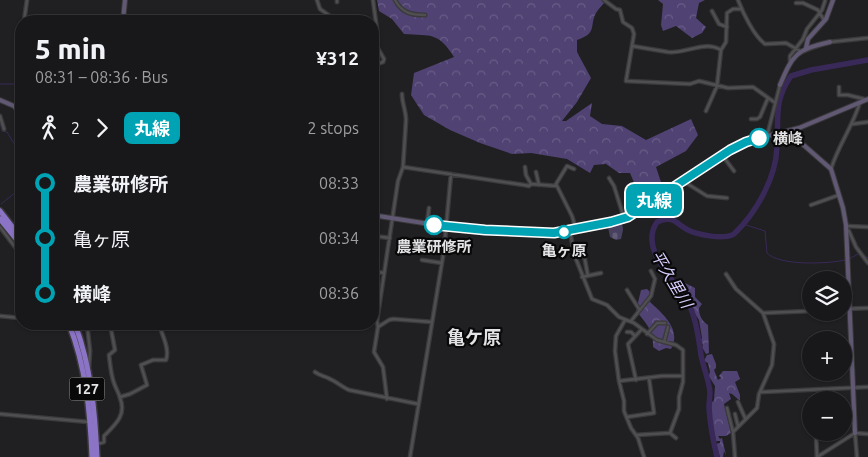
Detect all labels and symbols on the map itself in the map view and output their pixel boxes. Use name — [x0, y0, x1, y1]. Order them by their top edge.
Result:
marker: 横峰 — [749, 128, 769, 148]
place label: 横峰 — [773, 130, 803, 147]
line badge: 丸線 — [632, 184, 676, 216]
marker: 農業研修所 — [424, 215, 444, 235]
marker: 亀ヶ原 — [557, 225, 571, 239]
place label: 農業研修所 — [396, 238, 472, 255]
place label: 亀ヶ原 — [541, 242, 587, 259]
water label: 平久里川 — [648, 247, 697, 313]
district label: 亀ケ原 — [447, 327, 501, 347]
road number: 127 — [70, 378, 104, 400]

